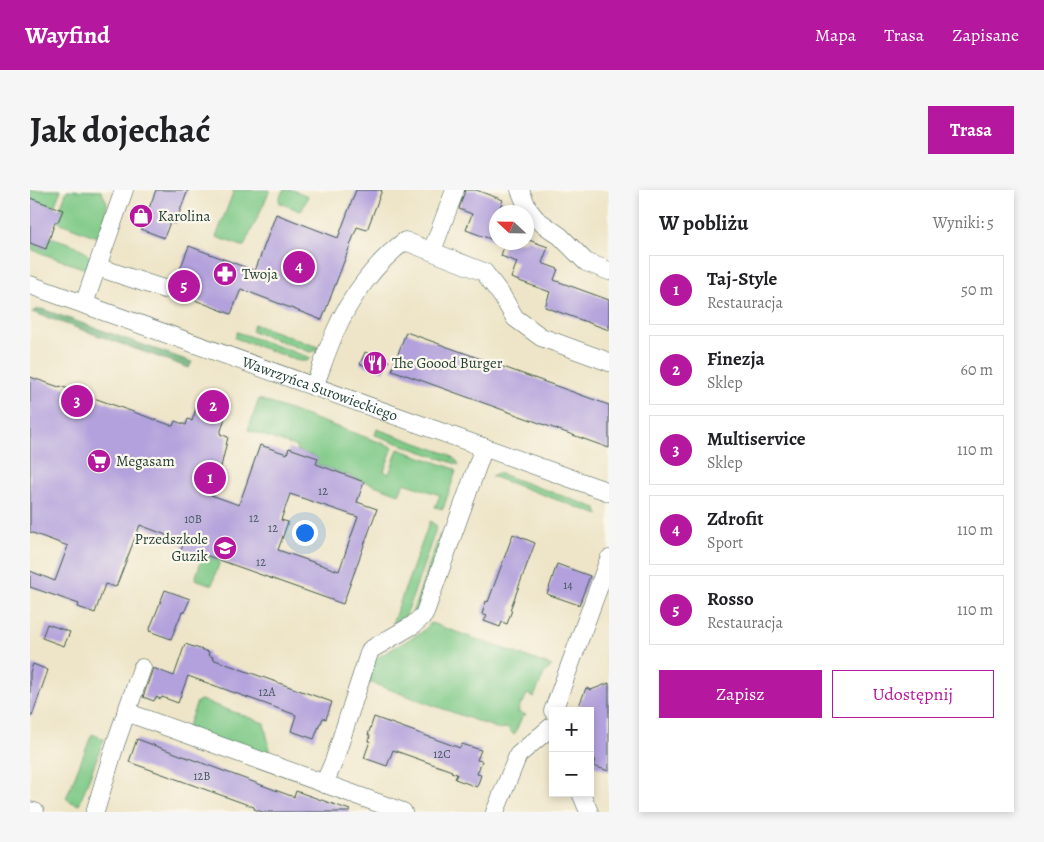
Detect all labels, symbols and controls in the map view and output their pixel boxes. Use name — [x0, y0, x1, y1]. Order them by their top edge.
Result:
text: Wayfind — [25, 19, 110, 51]
text: Mapa — [815, 23, 856, 47]
text: Trasa — [884, 23, 924, 47]
text: Zapisane — [952, 23, 1019, 47]
text: Jak dojechać — [30, 106, 210, 154]
button: Trasa — [928, 106, 1014, 154]
shop icon: Karolina — [128, 203, 154, 229]
north arrow — [489, 205, 534, 250]
place label: Karolina — [158, 206, 210, 226]
text: W pobliżu — [659, 209, 748, 237]
text: Wyniki: 5 — [933, 212, 994, 234]
pin: 4 — [283, 248, 315, 286]
pharmacy icon: Twoja — [212, 261, 238, 287]
place label: Twoja — [242, 264, 278, 284]
text: Taj-Style — [707, 266, 777, 292]
pin: 5 — [168, 267, 200, 305]
text: 1 — [673, 279, 679, 301]
text: 50 m — [961, 279, 993, 301]
text: Restauracja — [707, 292, 783, 314]
text: Finezja — [707, 346, 765, 372]
restaurant icon: The Goood Burger — [362, 350, 388, 376]
street label: Wawrzyńca Surowieckiego — [238, 351, 401, 426]
place label: The Goood Burger — [392, 353, 503, 373]
text: 2 — [672, 359, 680, 381]
text: 60 m — [961, 359, 993, 381]
text: Sklep — [707, 372, 743, 394]
pin: 3 — [61, 382, 93, 420]
pin: 2 — [197, 387, 229, 425]
text: Multiservice — [707, 426, 806, 452]
text: 3 — [673, 439, 679, 461]
text: 110 m — [957, 439, 993, 461]
supermarket icon: Megasam — [86, 448, 112, 474]
place label: Megasam — [116, 451, 175, 471]
text: Sklep — [707, 452, 743, 474]
pin: 1 — [194, 459, 226, 497]
house number: 12 — [318, 483, 328, 499]
text: Zdrofit — [707, 506, 764, 532]
house number: 12 — [249, 510, 259, 526]
house number: 10B — [184, 511, 202, 527]
text: 4 — [672, 519, 680, 541]
text: 110 m — [957, 519, 993, 541]
house number: 12 — [268, 520, 278, 536]
your location — [292, 520, 318, 546]
place label: Przedszkole Guzik — [135, 529, 209, 566]
text: Sport — [707, 532, 743, 554]
school or university icon: Przedszkole Guzik — [212, 535, 238, 561]
house number: 12 — [256, 554, 266, 570]
house number: 14 — [563, 577, 573, 593]
text: Rosso — [707, 586, 754, 612]
text: 5 — [673, 599, 679, 621]
text: 110 m — [957, 599, 993, 621]
text: Restauracja — [707, 612, 783, 634]
button: Zapisz — [659, 670, 822, 718]
button: Udostępnij — [832, 670, 994, 718]
house number: 12A — [259, 684, 276, 700]
map controls — [549, 707, 594, 797]
button: + — [549, 707, 594, 752]
house number: 12C — [433, 746, 451, 762]
button: − — [549, 752, 594, 797]
house number: 12B — [194, 768, 210, 784]

